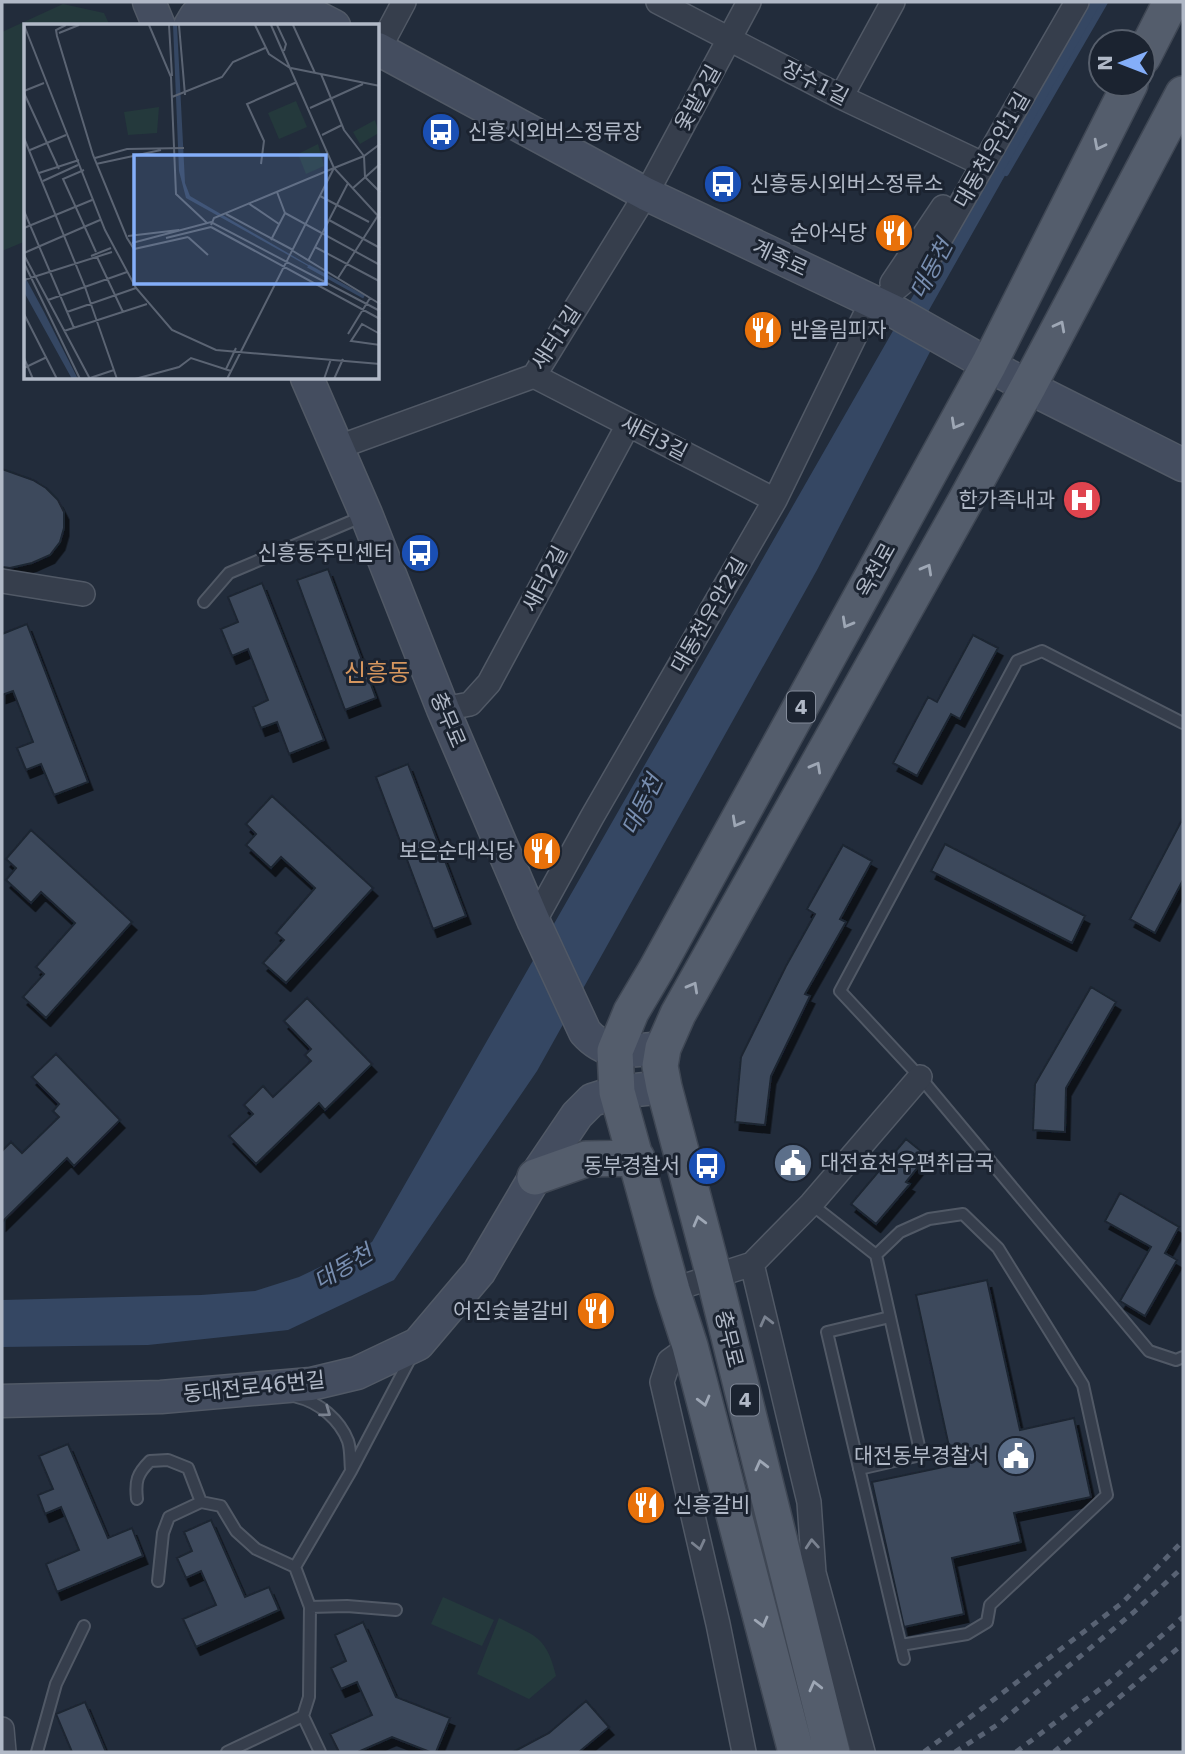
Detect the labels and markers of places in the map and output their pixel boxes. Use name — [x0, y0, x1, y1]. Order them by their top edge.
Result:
bus stop icon: 신흥시외버스정류장 — [420, 111, 462, 153]
place label: 신흥시외버스정류장 — [468, 120, 642, 144]
bus stop icon: 신흥동시외버스정류소 — [702, 163, 744, 205]
place label: 신흥동시외버스정류소 — [750, 172, 943, 196]
restaurant icon: 순아식당 — [873, 212, 915, 254]
place label: 순아식당 — [790, 221, 867, 245]
restaurant icon: 반올림피자 — [742, 309, 784, 351]
place label: 반올림피자 — [790, 318, 887, 342]
hospital icon: 한가족내과 — [1061, 479, 1103, 521]
place label: 한가족내과 — [958, 488, 1055, 512]
bus stop icon: 신흥동주민센터 — [399, 532, 441, 574]
place label: 신흥동주민센터 — [258, 541, 393, 565]
restaurant icon: 보은순대식당 — [521, 830, 563, 872]
place label: 보은순대식당 — [399, 839, 515, 863]
public building icon: 대전효천우편취급국 — [772, 1142, 814, 1184]
bus stop icon: 동부경찰서 — [686, 1145, 728, 1187]
place label: 대전효천우편취급국 — [820, 1151, 994, 1175]
place label: 동부경찰서 — [583, 1154, 680, 1178]
restaurant icon: 어진숯불갈비 — [575, 1290, 617, 1332]
place label: 어진숯불갈비 — [453, 1299, 569, 1323]
public building icon: 대전동부경찰서 — [995, 1435, 1037, 1477]
place label: 대전동부경찰서 — [854, 1444, 989, 1468]
restaurant icon: 신흥갈비 — [625, 1484, 667, 1526]
place label: 신흥갈비 — [673, 1493, 750, 1517]

